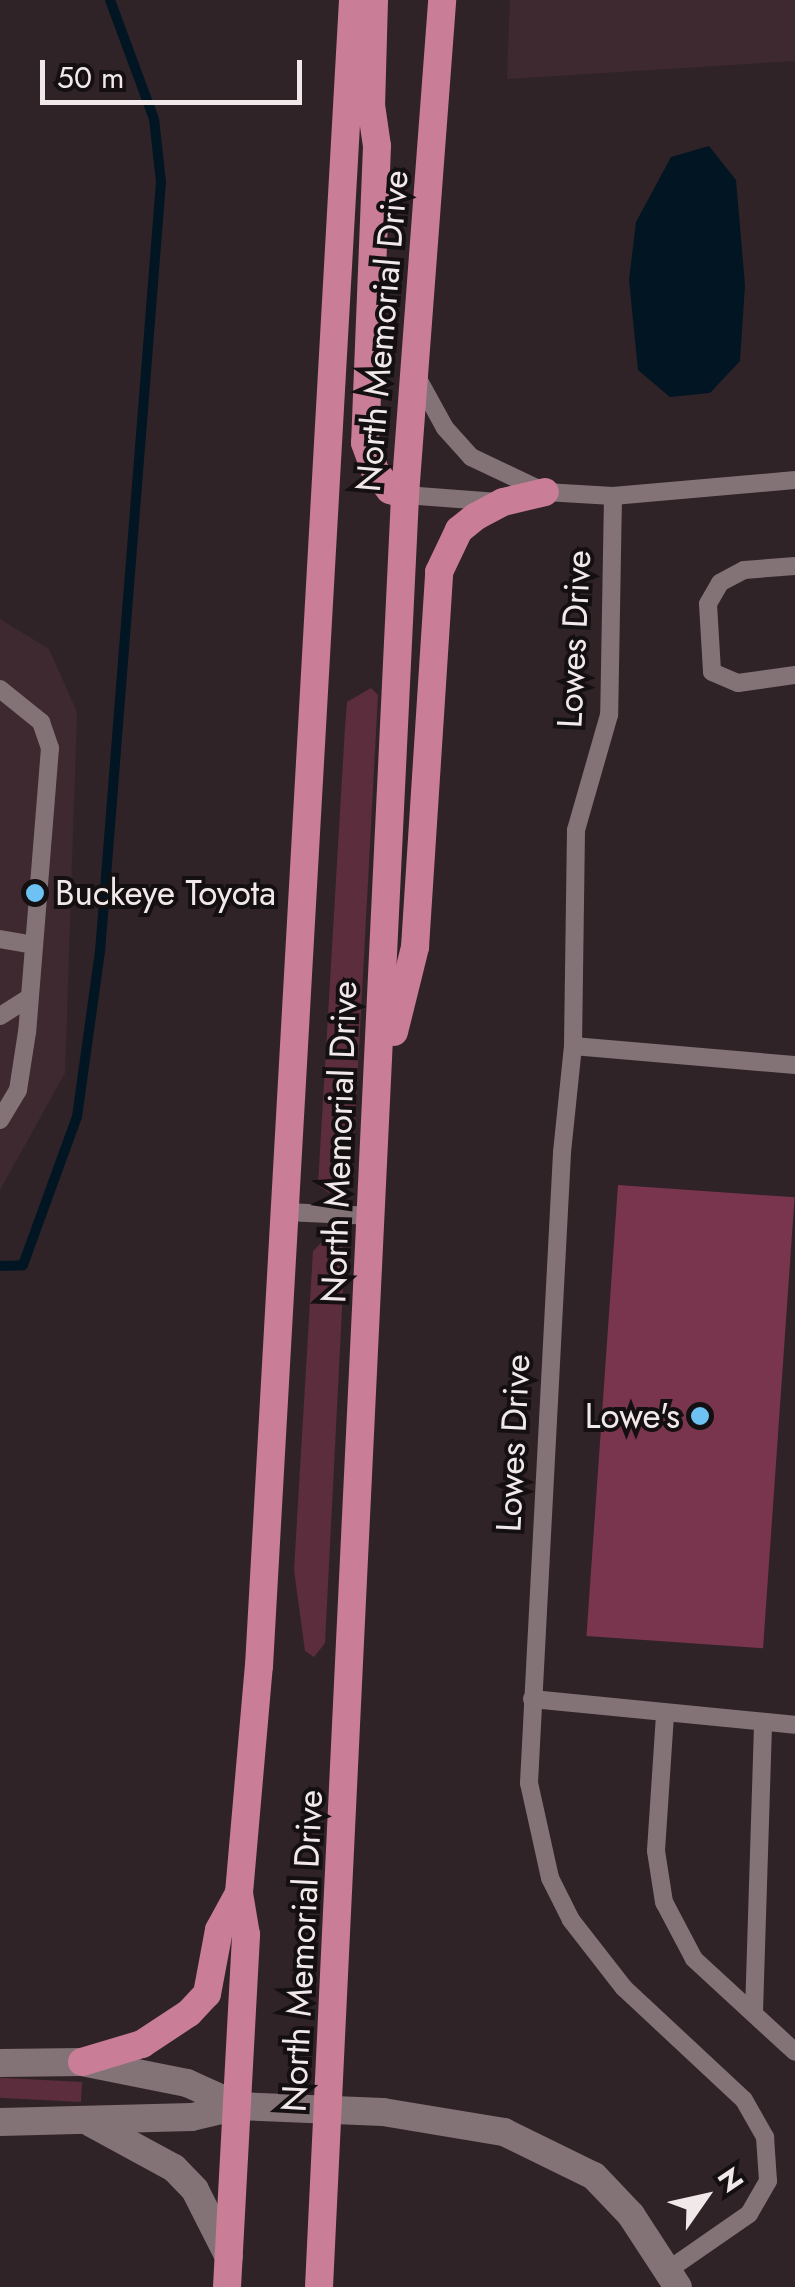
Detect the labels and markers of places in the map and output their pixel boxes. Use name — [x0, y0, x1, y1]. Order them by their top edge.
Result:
place label: Buckeye Toyota — [55, 872, 276, 914]
marker: Buckeye Toyota — [24, 882, 46, 904]
place label: Lowe's — [585, 1395, 680, 1437]
marker: Lowe's — [689, 1405, 711, 1427]

